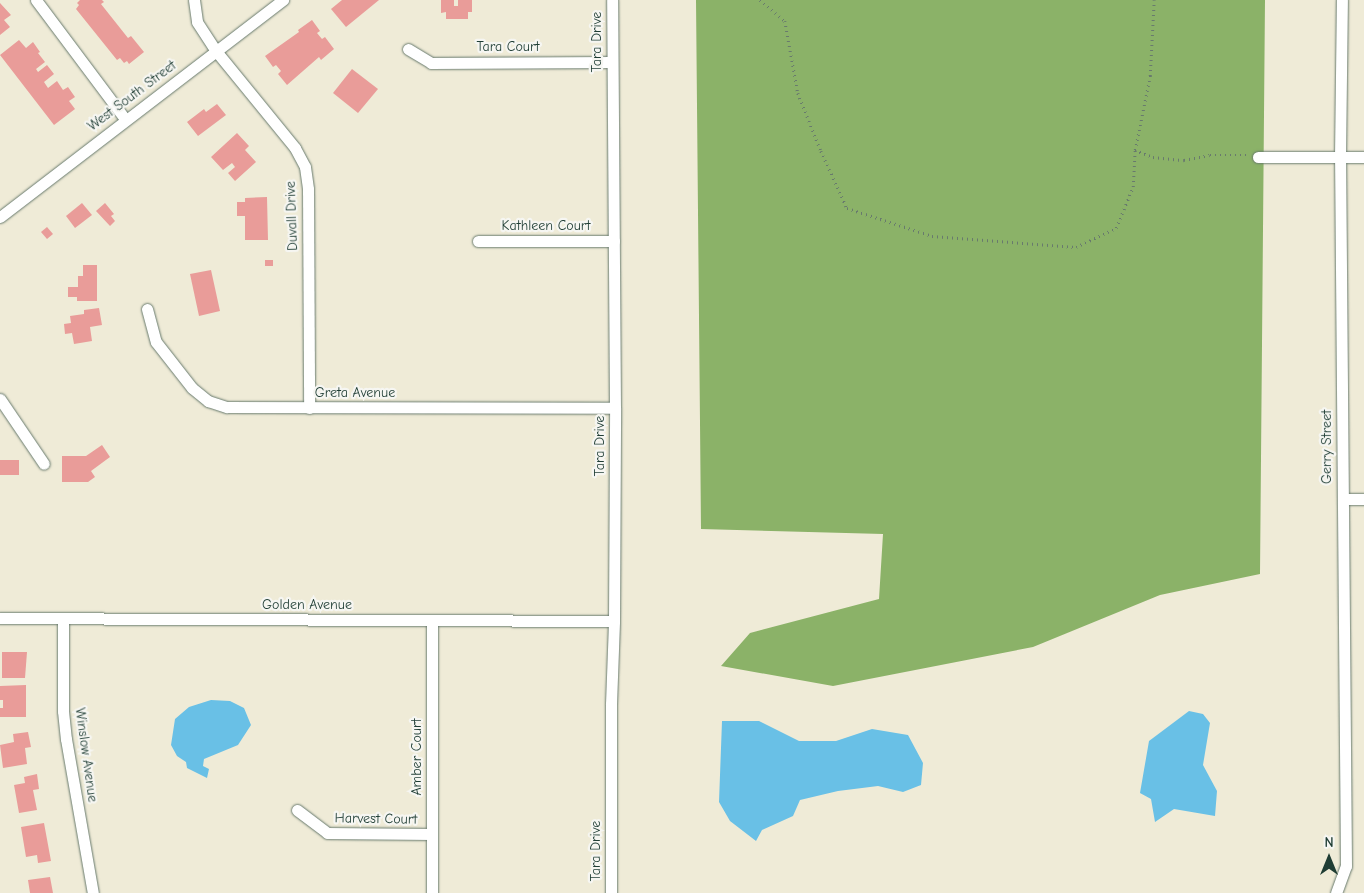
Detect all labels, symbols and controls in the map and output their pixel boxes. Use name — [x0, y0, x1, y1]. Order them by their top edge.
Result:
street label: Tara Drive — [589, 12, 605, 72]
street label: Tara Court — [476, 39, 540, 55]
street label: West South Street — [85, 57, 179, 135]
street label: Duvall Drive — [282, 181, 302, 251]
street label: Kathleen Court — [502, 218, 590, 234]
street label: Greta Avenue — [315, 385, 395, 401]
street label: Gerry Street — [1319, 410, 1335, 484]
street label: Tara Drive — [592, 416, 608, 476]
street label: Golden Avenue — [262, 597, 352, 613]
street label: Winslow Avenue — [71, 707, 101, 803]
street label: Amber Court — [409, 718, 425, 796]
street label: Harvest Court — [335, 810, 417, 828]
street label: Tara Drive — [588, 821, 604, 881]
north arrow — [1304, 833, 1354, 883]
text: N — [1324, 834, 1334, 851]

